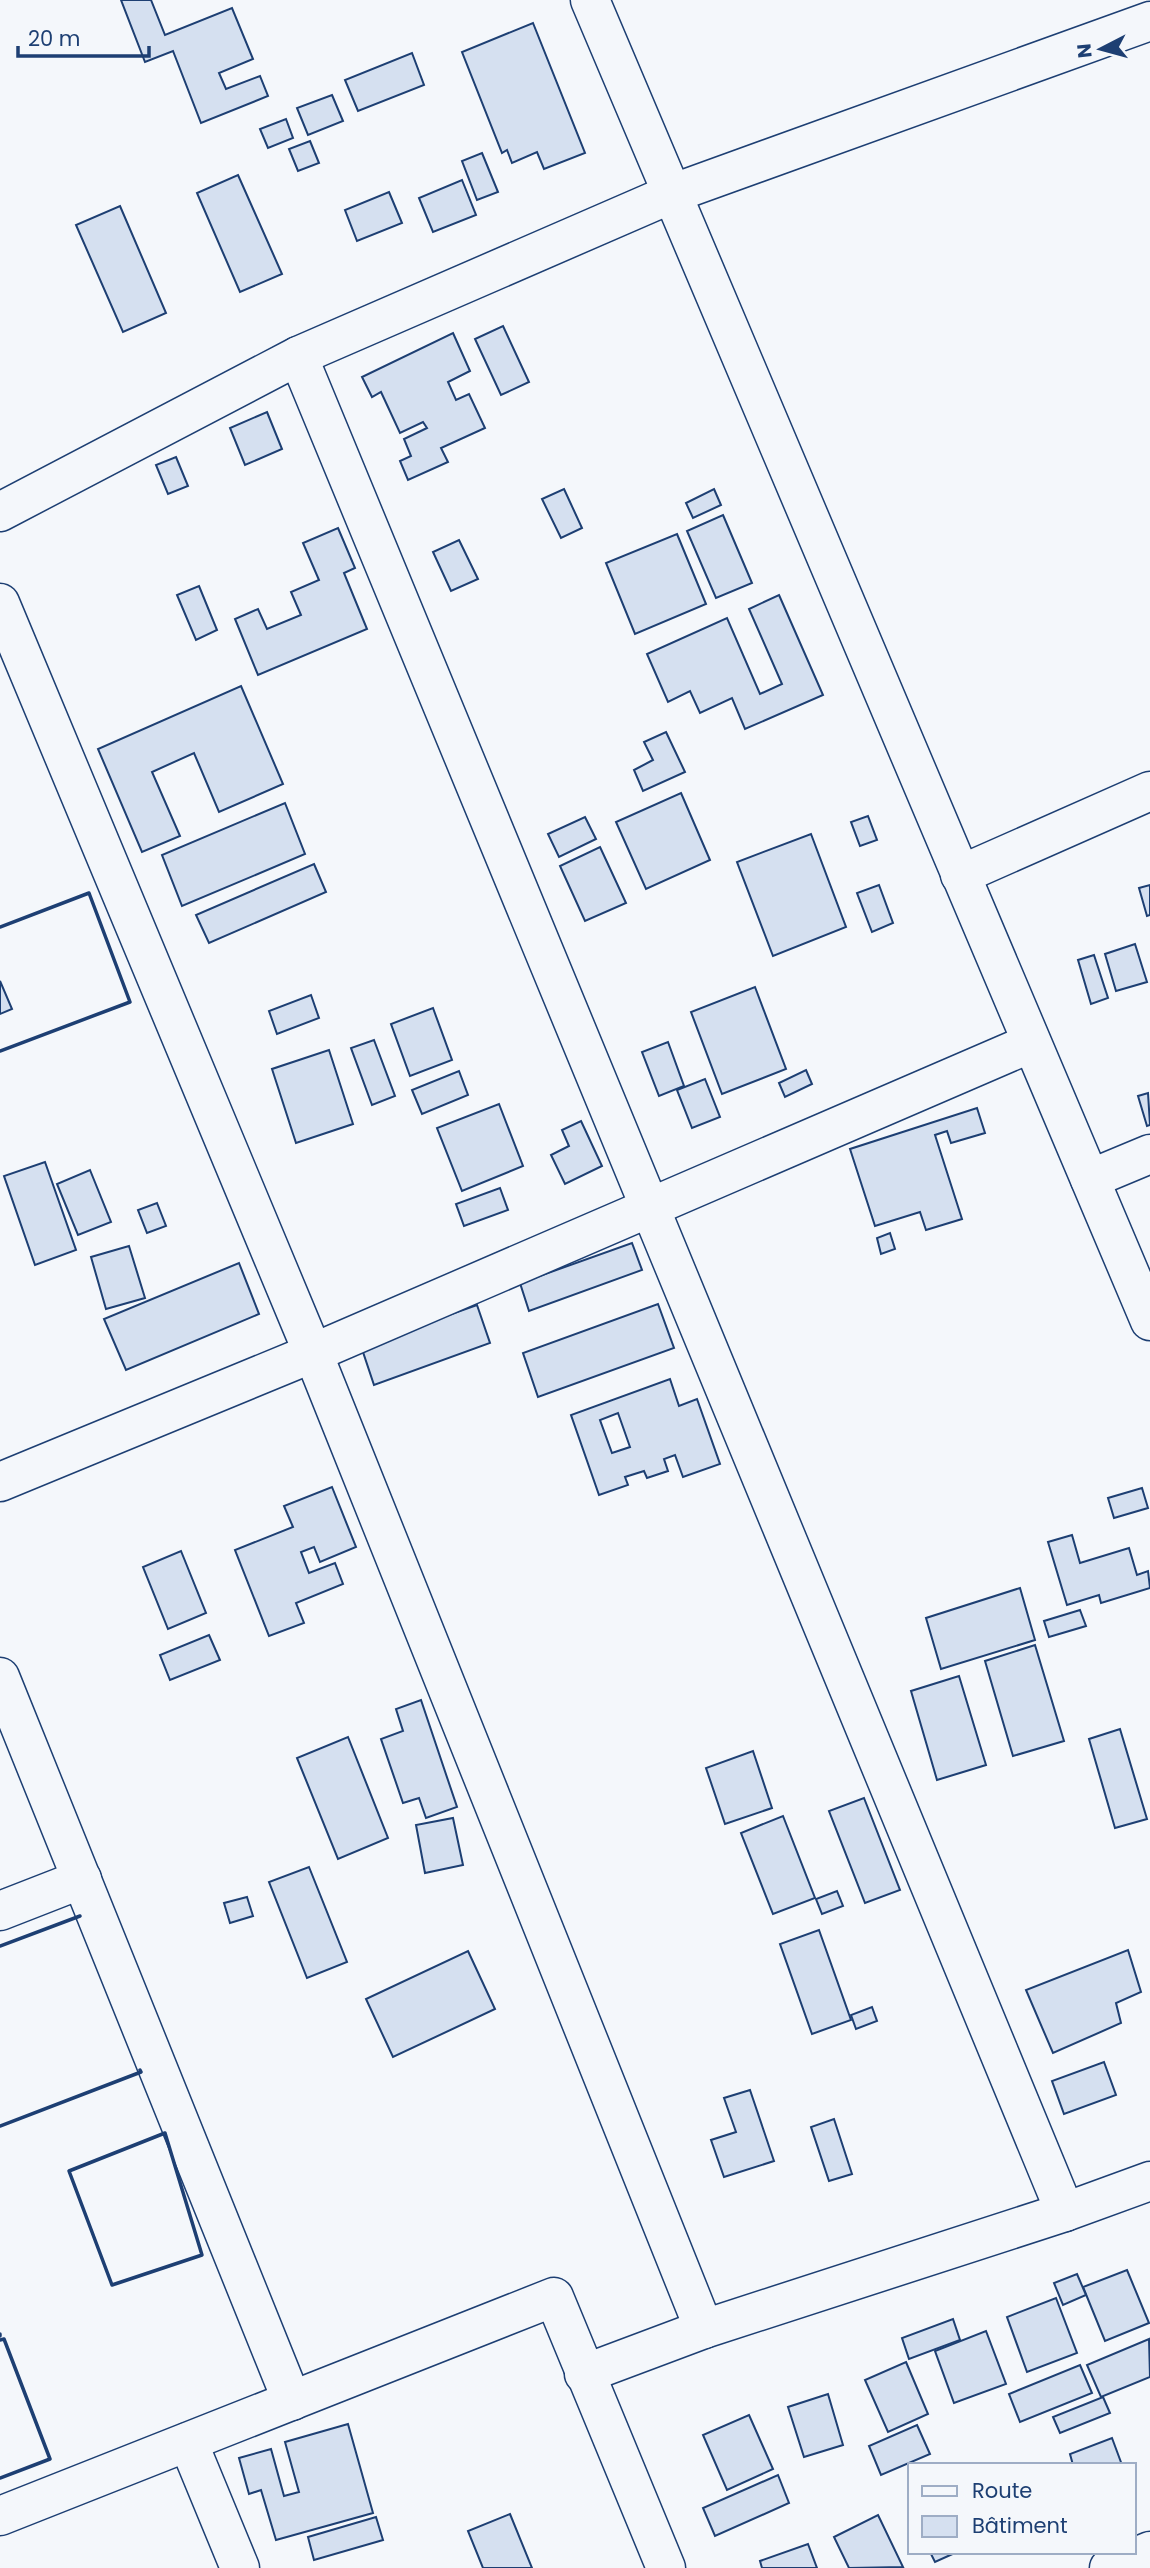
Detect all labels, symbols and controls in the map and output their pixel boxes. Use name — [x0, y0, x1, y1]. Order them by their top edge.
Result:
scale bar — [18, 14, 149, 58]
north arrow — [1066, 14, 1136, 84]
text: 20 m — [28, 24, 81, 53]
text: N — [1070, 42, 1099, 59]
legend — [908, 2463, 1136, 2554]
text: Route — [972, 2476, 1032, 2505]
text: Bâtiment — [972, 2511, 1068, 2540]

